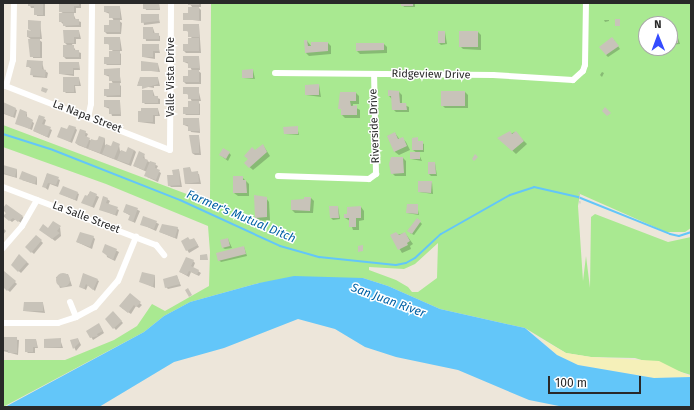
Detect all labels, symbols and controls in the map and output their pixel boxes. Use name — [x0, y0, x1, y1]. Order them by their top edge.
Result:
north arrow — [638, 16, 678, 56]
text: N — [654, 18, 662, 31]
street label: Valle Vista Drive — [164, 37, 178, 117]
street label: Ridgeview Drive — [391, 68, 471, 82]
street label: Riverside Drive — [367, 88, 383, 164]
street label: La Napa Street — [51, 98, 123, 136]
water label: Farmer's Mutual Ditch — [184, 187, 298, 247]
street label: La Salle Street — [50, 199, 122, 237]
water label: San Juan River — [349, 281, 427, 321]
scale bar — [550, 368, 643, 394]
text: 100 m — [555, 376, 587, 390]

